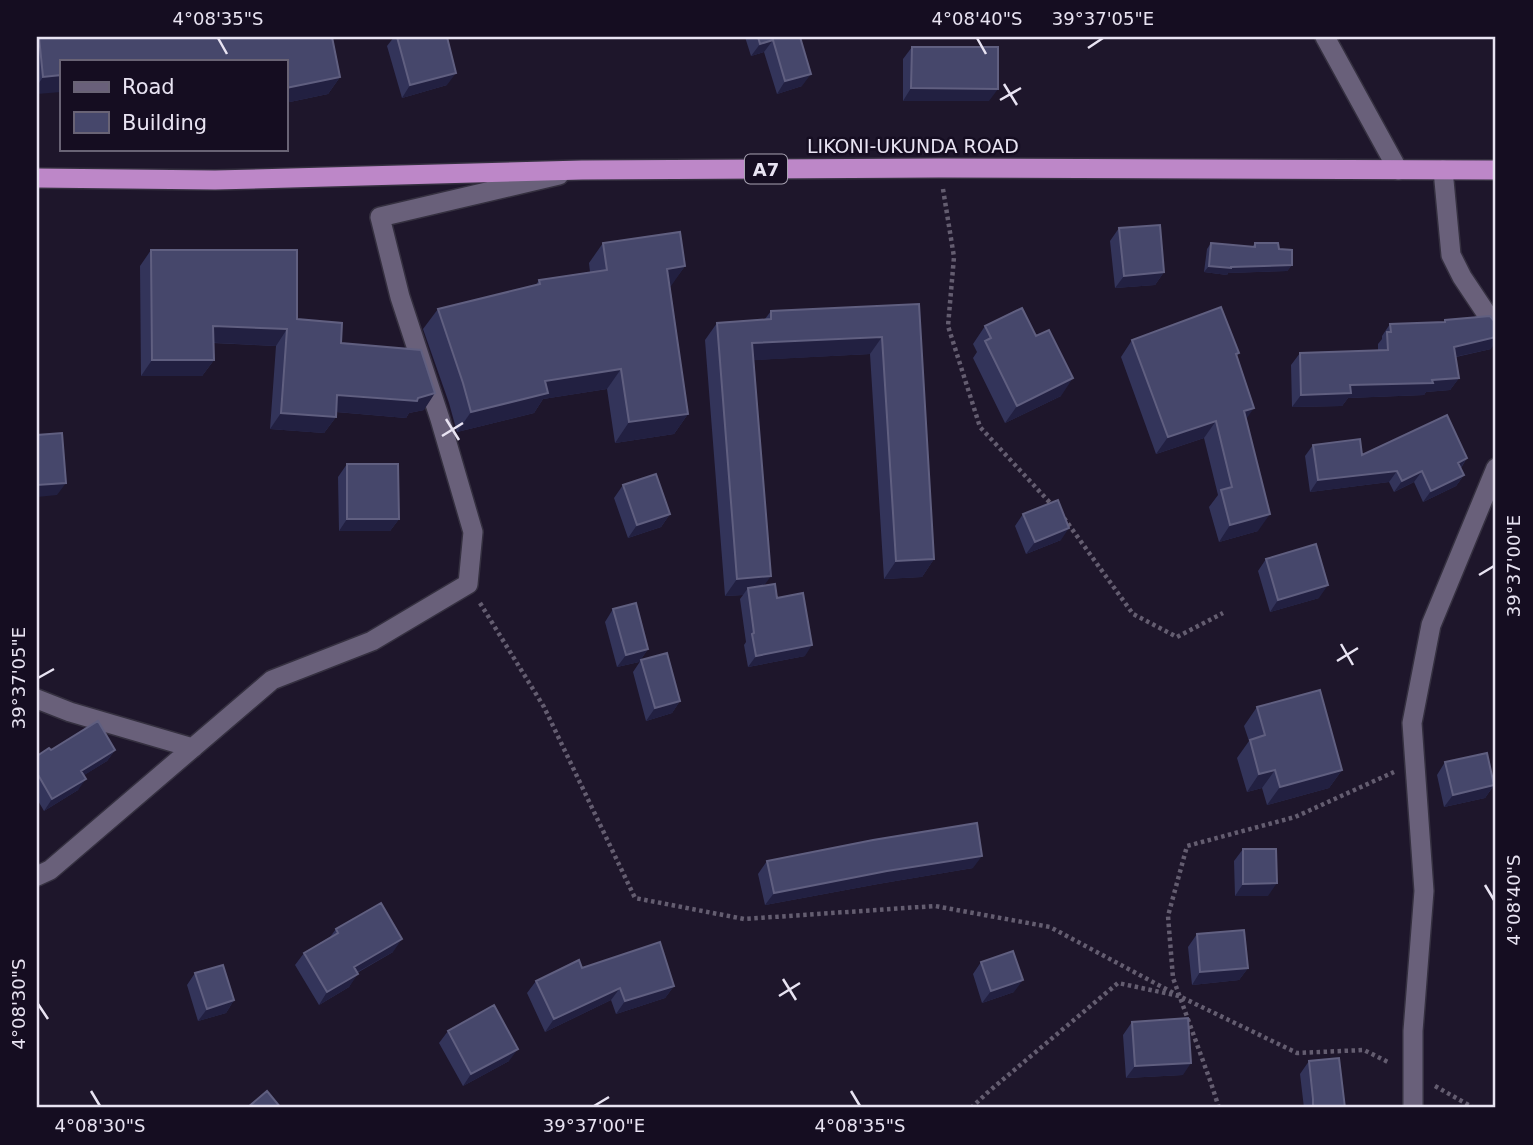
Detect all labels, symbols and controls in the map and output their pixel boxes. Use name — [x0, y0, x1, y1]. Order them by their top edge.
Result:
text: 4°08'35"S — [173, 8, 263, 29]
text: 4°08'40"S — [932, 8, 1022, 29]
text: 39°37'05"E — [1052, 8, 1154, 29]
legend — [60, 60, 287, 150]
text: Road — [122, 75, 175, 99]
text: Building — [122, 111, 207, 135]
street label: LIKONI-UKUNDA ROAD — [807, 135, 1019, 157]
road number: A7 — [745, 154, 787, 184]
text: 39°37'00"E — [1503, 515, 1524, 617]
text: 39°37'05"E — [8, 627, 29, 729]
text: 4°08'40"S — [1503, 855, 1524, 945]
text: 4°08'30"S — [8, 959, 29, 1049]
text: 4°08'30"S — [55, 1115, 145, 1136]
text: 39°37'00"E — [543, 1115, 645, 1136]
text: 4°08'35"S — [815, 1115, 905, 1136]

